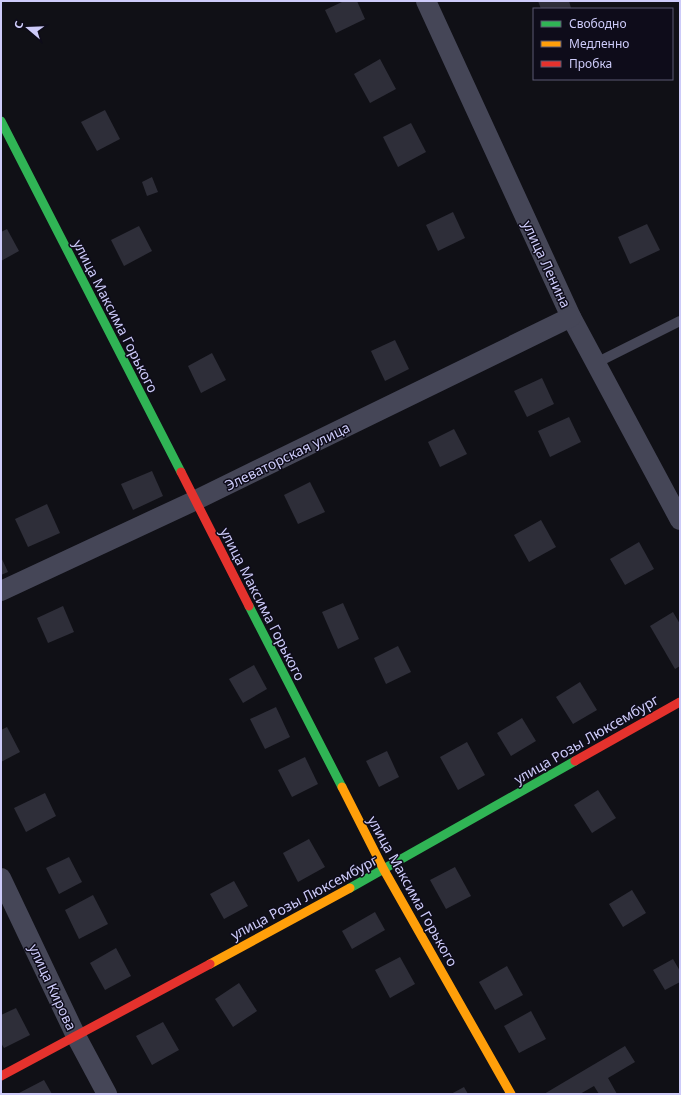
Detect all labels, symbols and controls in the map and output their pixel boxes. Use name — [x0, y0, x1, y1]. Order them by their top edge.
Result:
north arrow — [8, 8, 48, 48]
legend — [533, 8, 673, 80]
text: Свободно — [569, 15, 627, 32]
text: С — [10, 19, 26, 30]
text: Медленно — [569, 35, 629, 52]
text: Пробка — [569, 55, 612, 72]
street label: улица Ленина — [518, 217, 576, 311]
street label: улица Максима Горького — [69, 236, 163, 396]
street label: Элеваторская улица — [221, 417, 353, 495]
street label: улица Максима Горького — [216, 524, 310, 684]
street label: улица Розы Люксембург — [510, 690, 662, 788]
street label: улица Максима Горького — [364, 812, 462, 970]
street label: улица Розы Люксембург — [227, 850, 381, 944]
street label: улица Кирова — [25, 941, 81, 1033]

